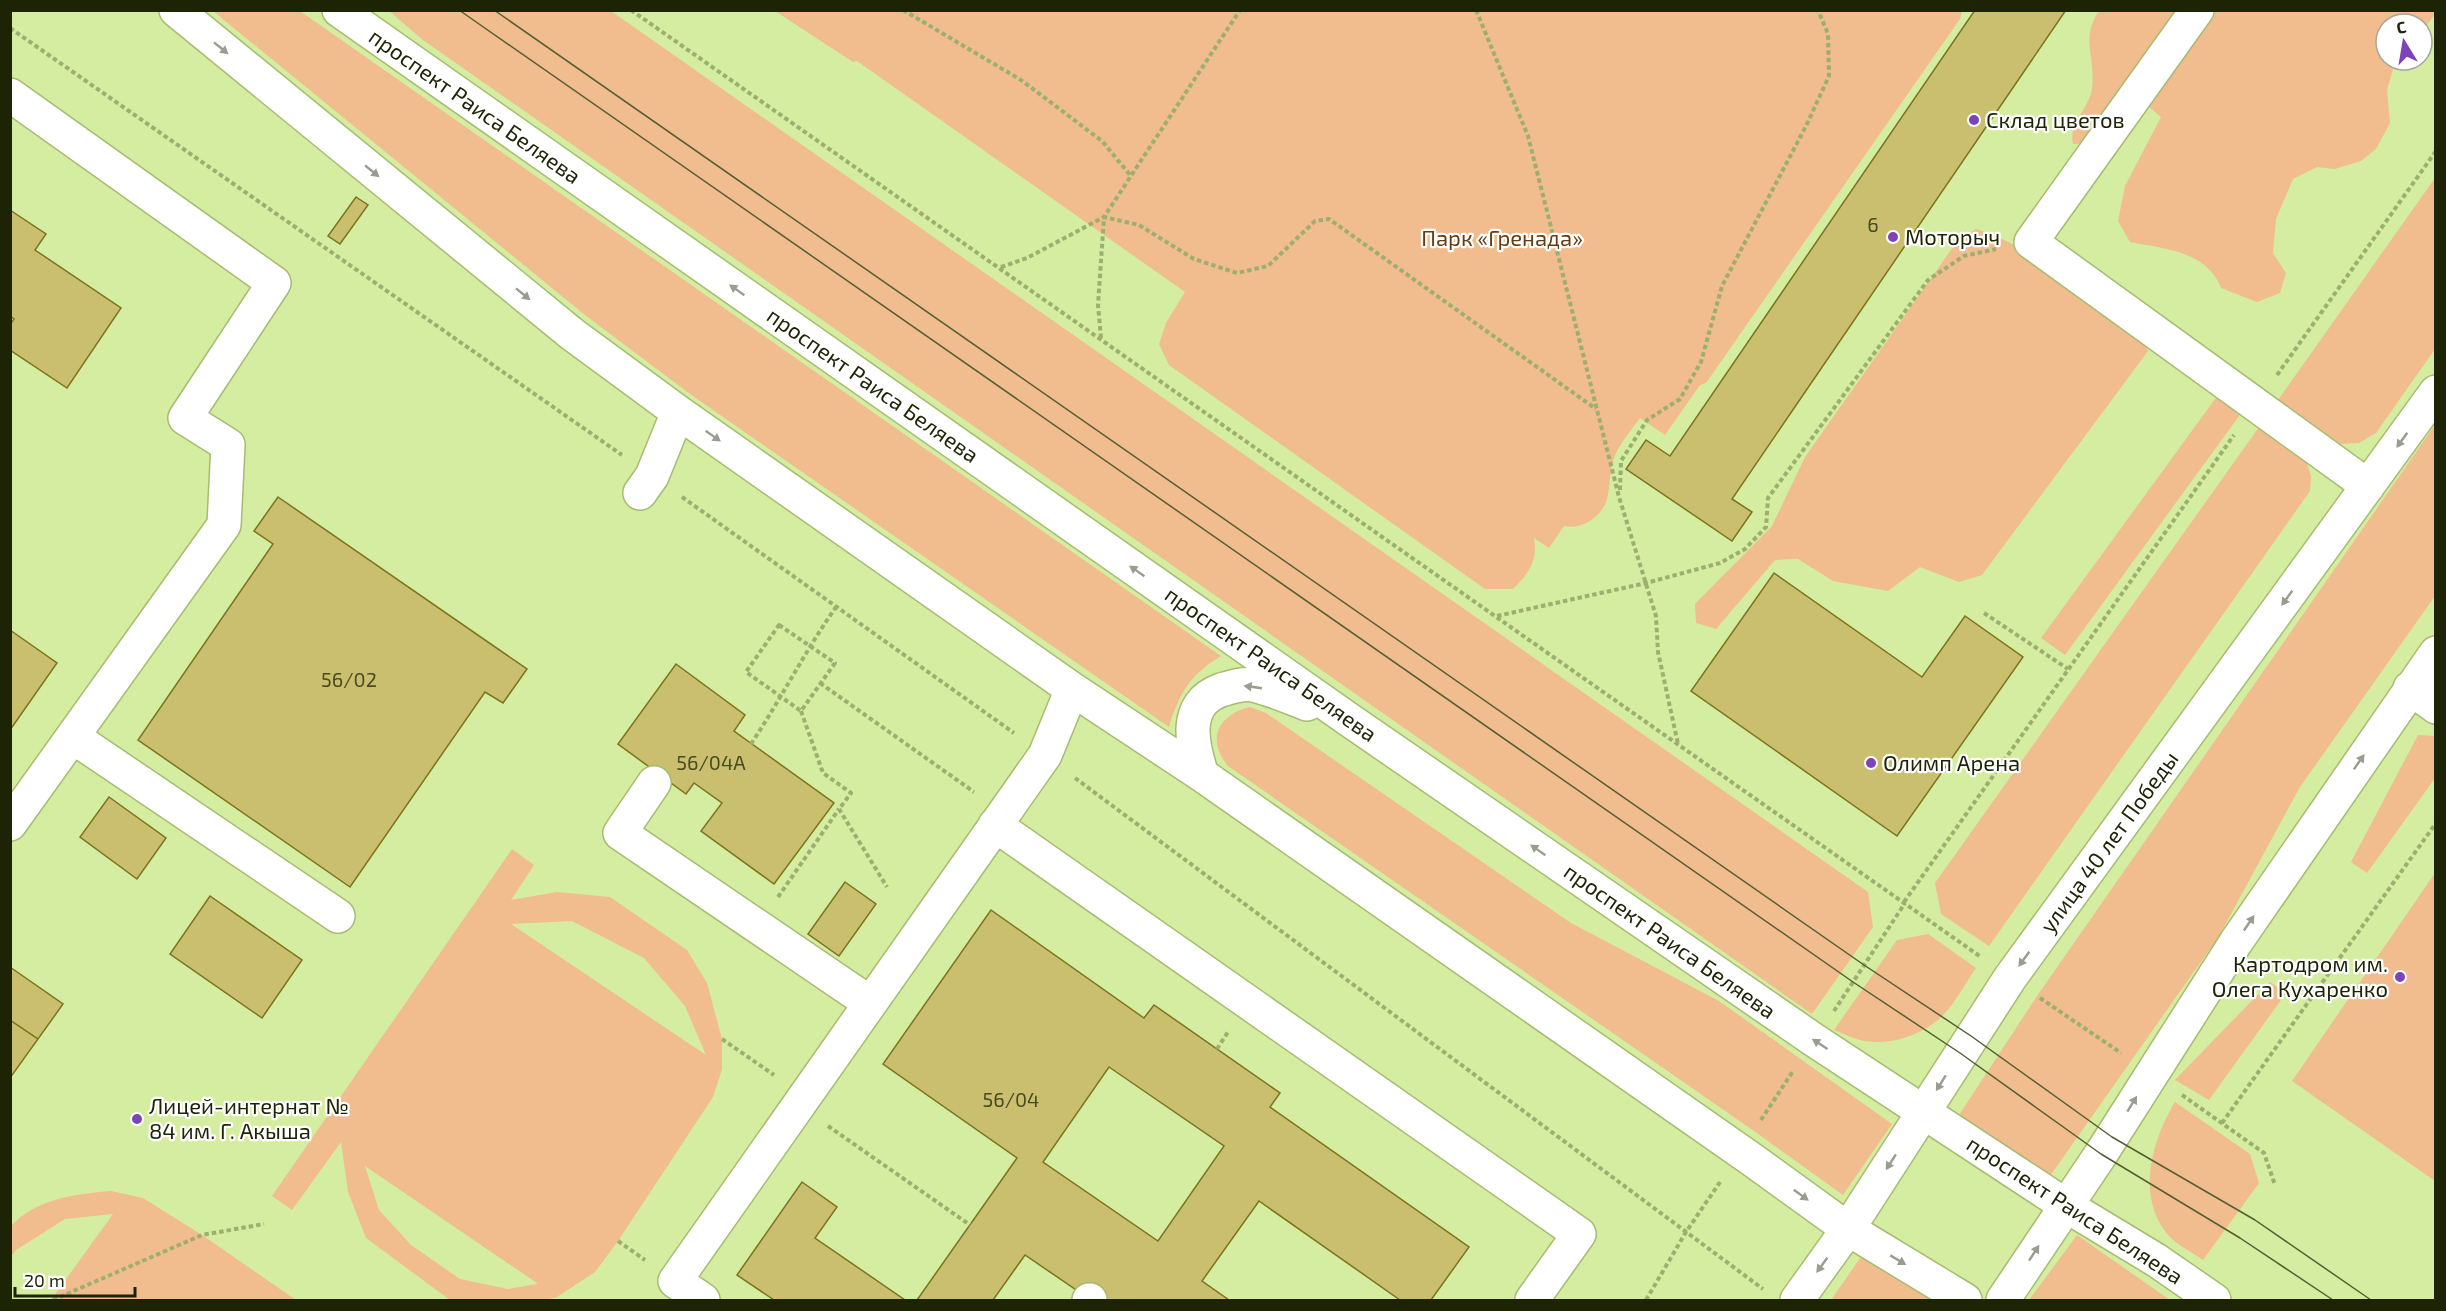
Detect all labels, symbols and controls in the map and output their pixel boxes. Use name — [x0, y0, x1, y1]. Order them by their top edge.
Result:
north arrow — [2374, 12, 2434, 72]
text: С — [2395, 17, 2407, 37]
street label: проспект Раиса Беляева — [365, 22, 586, 188]
one-way arrow — [213, 41, 229, 54]
place label: Склад цветов — [1986, 106, 2125, 132]
marker: Склад цветов — [1967, 113, 1981, 127]
one-way arrow — [364, 164, 379, 177]
house number: 6 — [1867, 212, 1879, 236]
place label: Моторыч — [1905, 223, 2000, 249]
park label: Парк «Гренада» — [1421, 224, 1583, 250]
marker: Моторыч — [1886, 230, 1900, 244]
one-way arrow — [729, 284, 744, 296]
one-way arrow — [515, 288, 531, 301]
street label: проспект Раиса Беляева — [763, 301, 984, 467]
one-way arrow — [705, 430, 721, 442]
one-way arrow — [2396, 432, 2408, 447]
one-way arrow — [1129, 565, 1144, 577]
street label: проспект Раиса Беляева — [1161, 580, 1382, 746]
one-way arrow — [2281, 589, 2293, 605]
house number: 56/02 — [321, 667, 377, 691]
one-way arrow — [1243, 682, 1262, 691]
street label: улица 40 лет Победы — [2034, 746, 2184, 938]
place label: Олимп Арена — [1883, 749, 2020, 775]
house number: 56/04А — [676, 750, 746, 774]
one-way arrow — [2353, 754, 2365, 770]
marker: Олимп Арена — [1864, 756, 1878, 770]
one-way arrow — [1530, 845, 1546, 856]
street label: проспект Раиса Беляева — [1560, 857, 1781, 1023]
one-way arrow — [2243, 915, 2254, 931]
one-way arrow — [2018, 950, 2030, 966]
place label: Картодром им. Олега Кухаренко — [2212, 950, 2388, 1002]
marker: Картодром им. Олега Кухаренко — [2393, 970, 2407, 984]
one-way arrow — [1812, 1038, 1828, 1050]
one-way arrow — [1936, 1075, 1947, 1091]
house number: 56/04 — [983, 1087, 1039, 1111]
place label: Лицей-интернат № 84 им. Г. Акыша — [149, 1092, 349, 1143]
one-way arrow — [2126, 1096, 2137, 1112]
marker: Лицей-интернат № 84 им. Г. Акыша — [130, 1112, 144, 1126]
street label: проспект Раиса Беляева — [1963, 1130, 2188, 1289]
one-way arrow — [1886, 1154, 1897, 1170]
one-way arrow — [1792, 1189, 1808, 1201]
one-way arrow — [2028, 1245, 2039, 1261]
one-way arrow — [1890, 1254, 1906, 1265]
one-way arrow — [1816, 1256, 1828, 1272]
scale bar — [15, 1260, 135, 1298]
text: 20 m — [24, 1269, 65, 1291]

